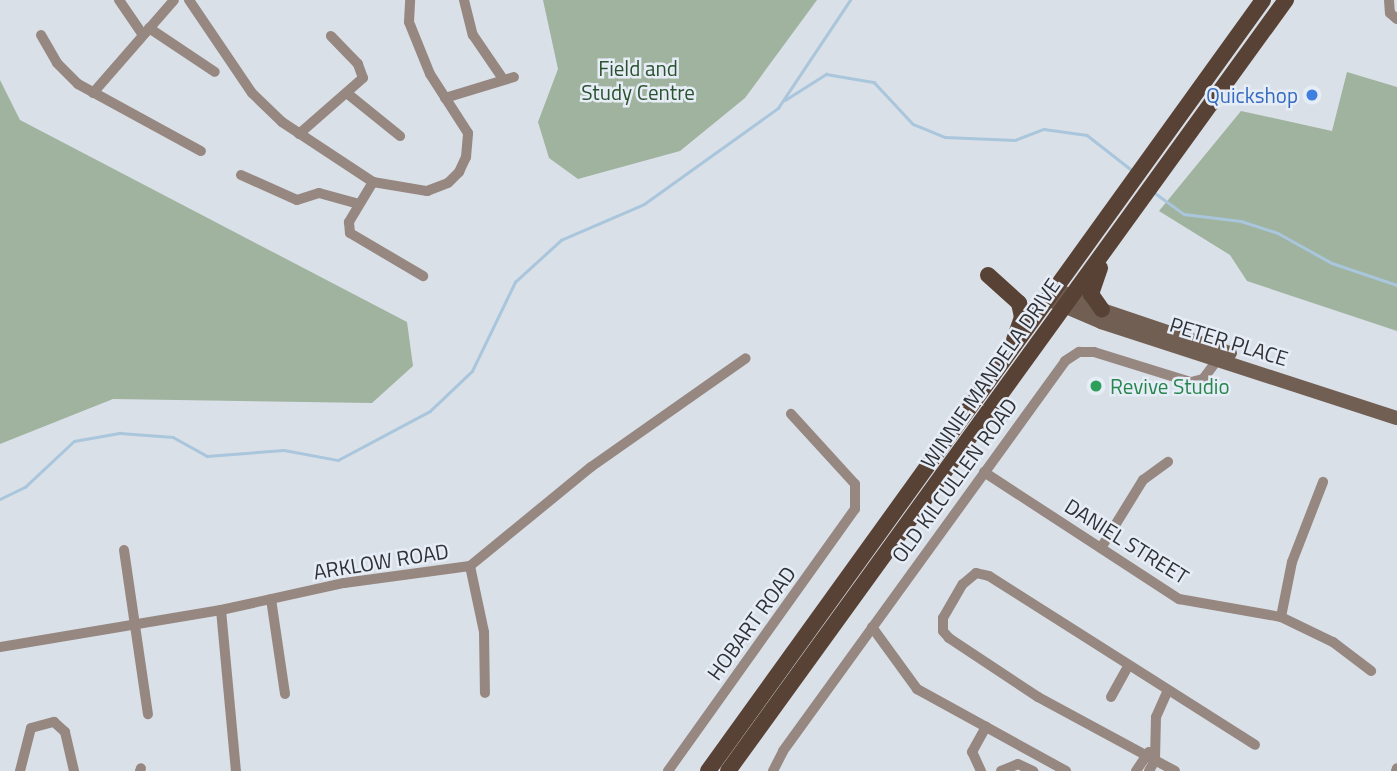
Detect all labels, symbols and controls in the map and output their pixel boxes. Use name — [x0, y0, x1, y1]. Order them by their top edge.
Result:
park label: Field and Study Centre — [581, 55, 695, 105]
place label: Quickshop — [1206, 82, 1298, 108]
marker: Quickshop — [1304, 87, 1320, 103]
street label: WINNIE MANDELA DRIVE — [915, 273, 1065, 473]
street label: PETER PLACE — [1167, 311, 1291, 371]
place label: Revive Studio — [1110, 373, 1230, 399]
marker: Revive Studio — [1088, 378, 1104, 394]
street label: OLD KILCULLEN ROAD — [886, 393, 1022, 567]
street label: DANIEL STREET — [1061, 493, 1193, 589]
street label: ARKLOW ROAD — [312, 538, 450, 584]
street label: HOBART ROAD — [701, 561, 801, 685]

